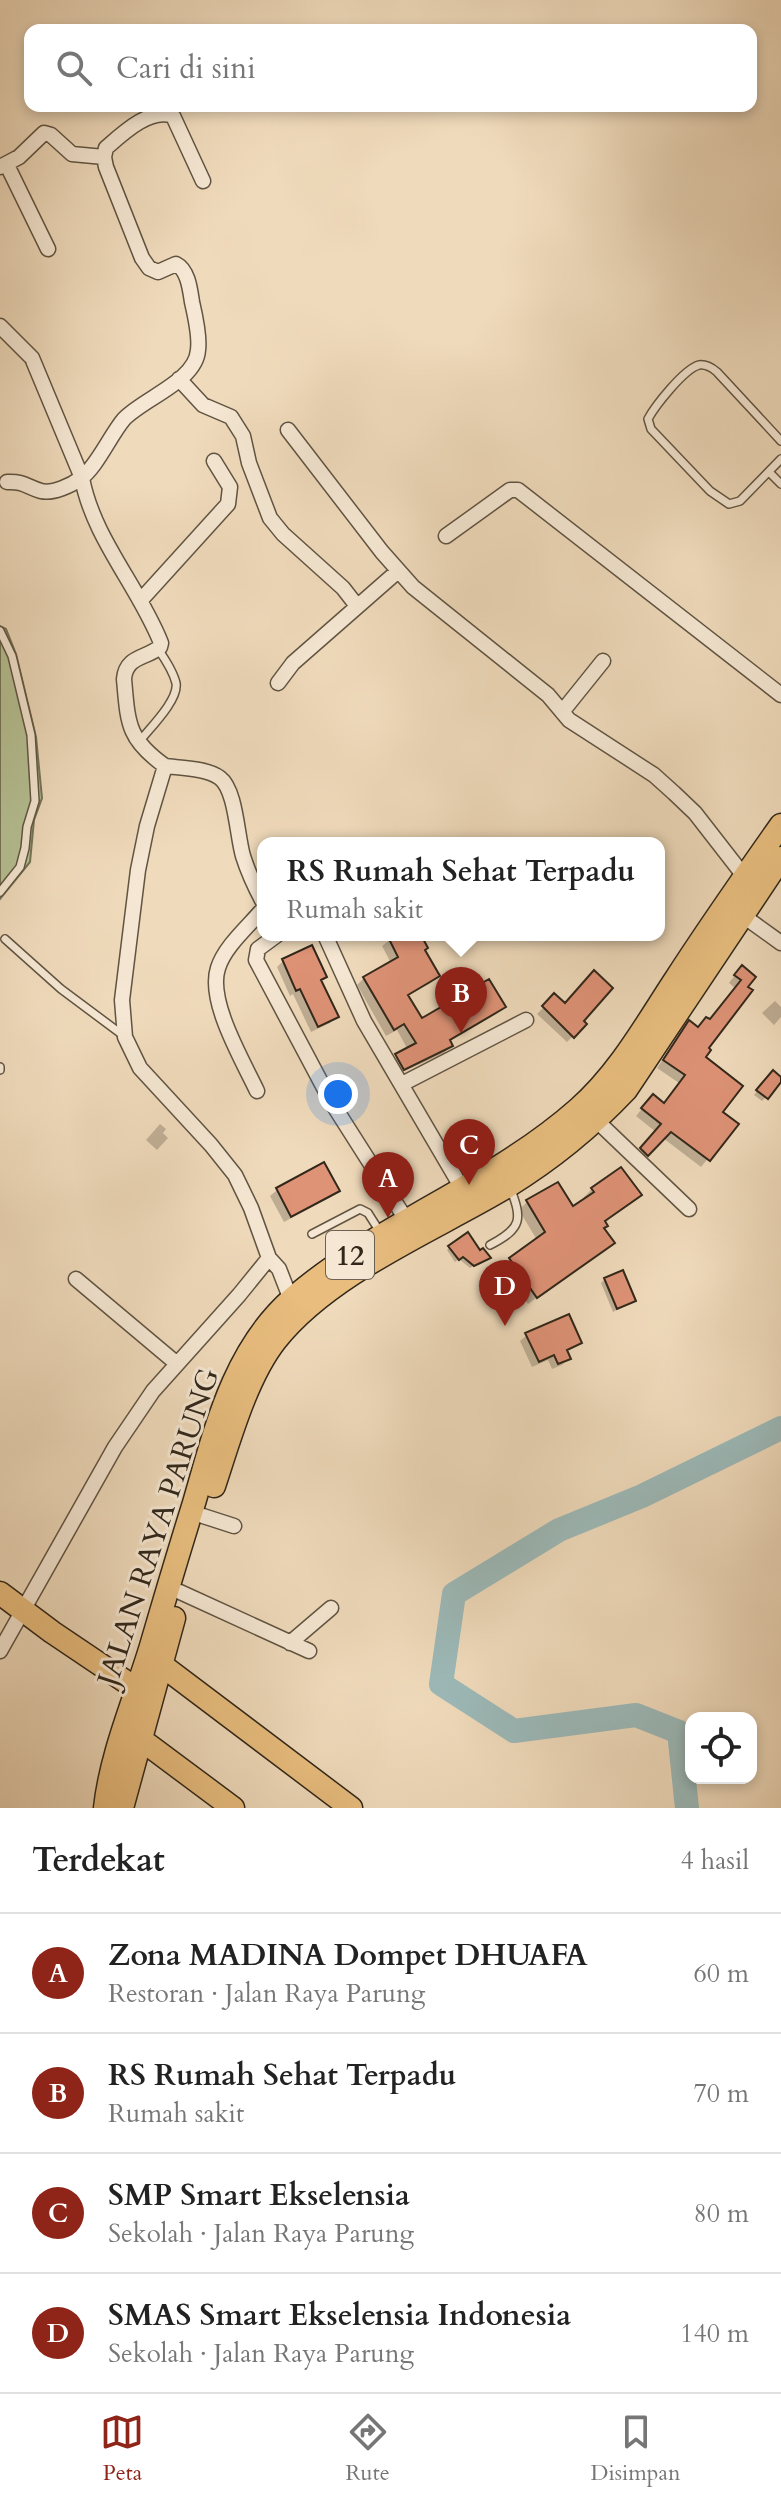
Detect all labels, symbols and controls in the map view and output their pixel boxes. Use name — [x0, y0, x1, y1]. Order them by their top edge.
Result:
search box — [24, 24, 757, 112]
icon: search — [52, 46, 96, 90]
text: Cari di sini — [116, 48, 256, 89]
popup — [257, 837, 665, 941]
text: RS Rumah Sehat Terpadu — [287, 851, 635, 892]
text: Rumah sakit — [287, 892, 423, 927]
pin: B — [435, 967, 487, 1033]
your location — [318, 1074, 358, 1114]
pin: C — [443, 1119, 495, 1185]
pin: A — [362, 1152, 414, 1218]
road number: 12 — [326, 1231, 374, 1279]
pin: D — [479, 1260, 531, 1326]
street label: JALAN RAYA PARUNG — [86, 1363, 229, 1695]
map controls — [685, 1712, 757, 1784]
button: locate — [685, 1712, 757, 1784]
text: Terdekat — [32, 1837, 165, 1883]
text: 4 hasil — [681, 1843, 749, 1878]
text: Zona MADINA Dompet DHUAFA — [108, 1935, 588, 1976]
text: A — [48, 1956, 68, 1991]
text: 60 m — [693, 1956, 749, 1991]
text: Restoran · Jalan Raya Parung — [108, 1976, 425, 2011]
text: RS Rumah Sehat Terpadu — [108, 2055, 456, 2096]
text: B — [49, 2076, 67, 2111]
text: 70 m — [693, 2076, 749, 2111]
text: Rumah sakit — [108, 2096, 244, 2131]
text: SMP Smart Ekselensia — [108, 2175, 410, 2216]
text: C — [48, 2196, 68, 2231]
text: 80 m — [693, 2196, 749, 2231]
text: Sekolah · Jalan Raya Parung — [108, 2216, 414, 2251]
text: SMAS Smart Ekselensia Indonesia — [108, 2295, 571, 2336]
text: D — [47, 2316, 69, 2351]
text: 140 m — [680, 2316, 749, 2351]
text: Sekolah · Jalan Raya Parung — [108, 2336, 414, 2371]
tab: Peta — [100, 2410, 144, 2488]
tab: Rute — [345, 2410, 390, 2488]
tab: Disimpan — [591, 2410, 681, 2488]

